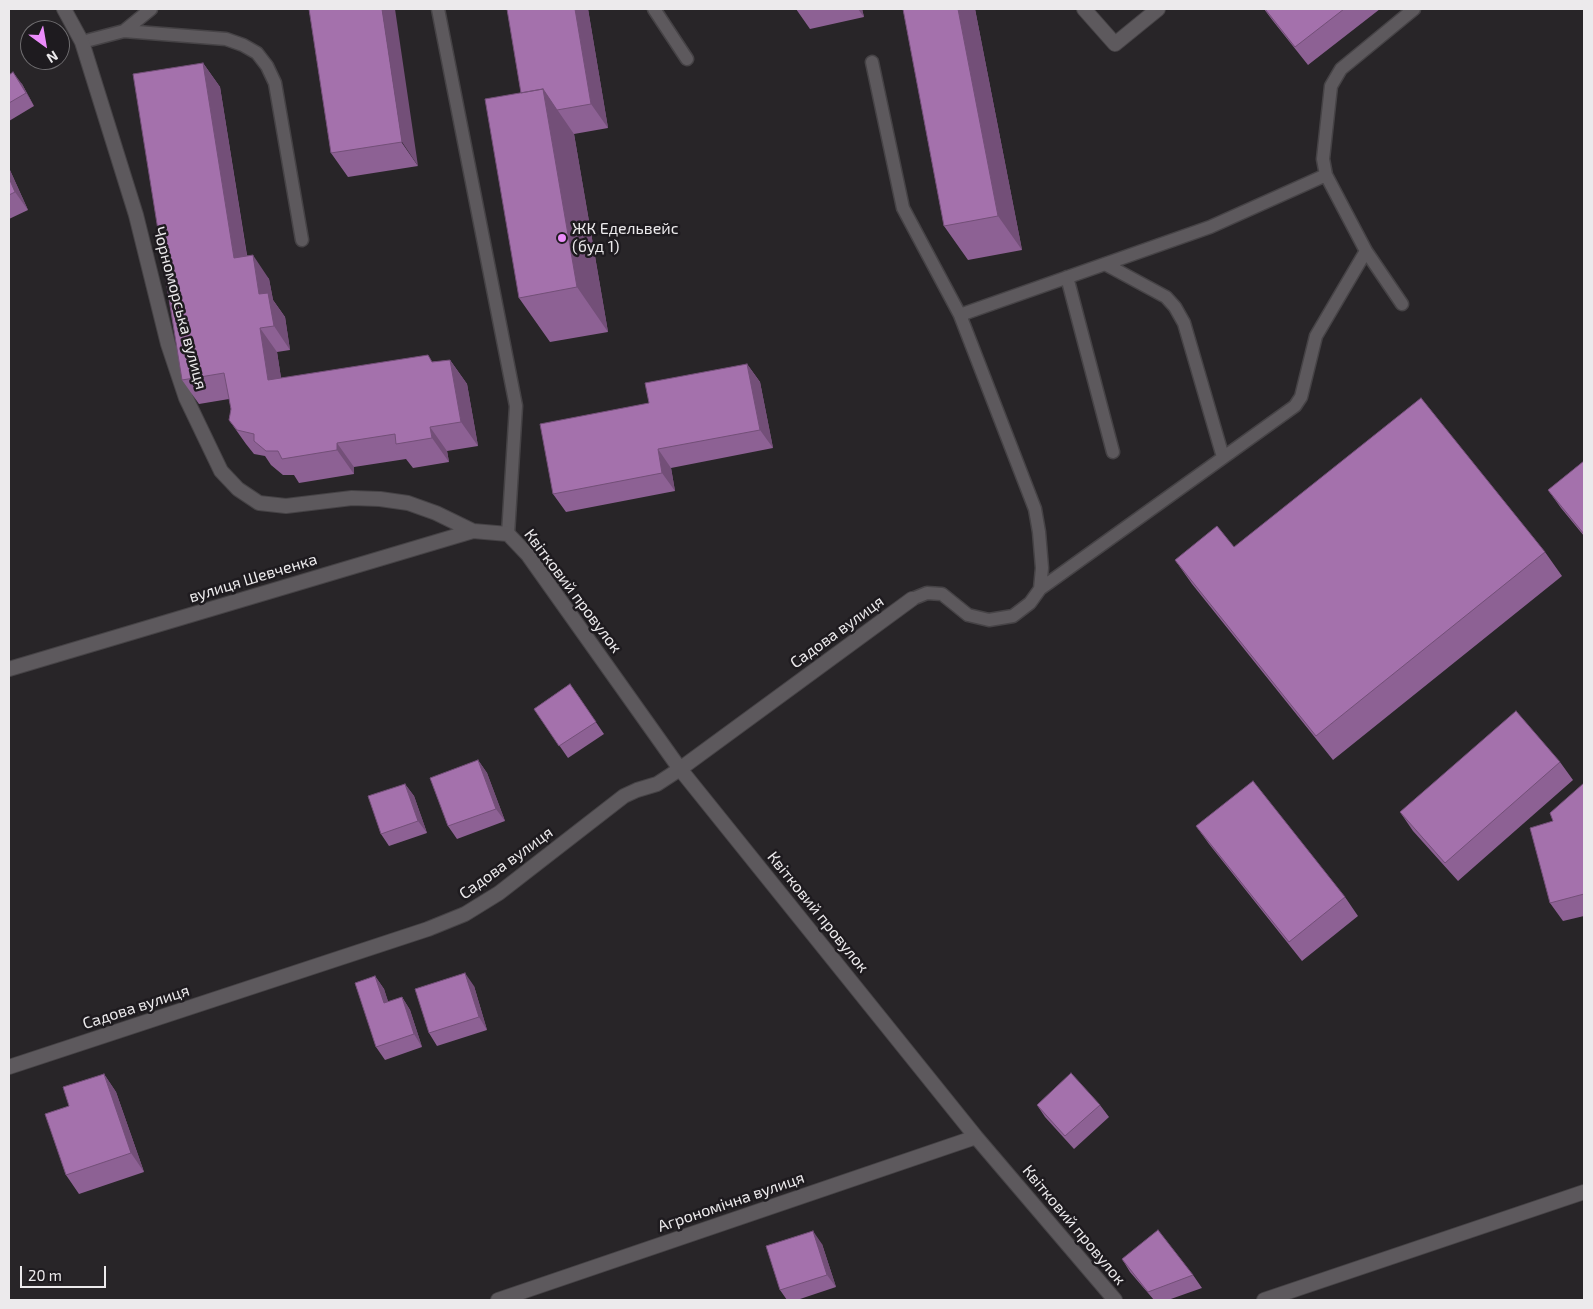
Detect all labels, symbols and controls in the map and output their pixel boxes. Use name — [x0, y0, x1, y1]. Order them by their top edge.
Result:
north arrow — [20, 20, 70, 70]
text: N — [44, 47, 61, 67]
place label: ЖК Едельвейс (буд 1) — [572, 219, 679, 257]
street label: Чорноморська вулиця — [149, 225, 211, 391]
marker: ЖК Едельвейс (буд 1) — [556, 232, 568, 244]
street label: Квітковий провулок — [520, 525, 626, 657]
street label: вулиця Шевченка — [187, 549, 319, 607]
street label: Садова вулиця — [786, 592, 888, 672]
street label: Садова вулиця — [455, 823, 557, 903]
street label: Квітковий провулок — [763, 848, 873, 976]
street label: Садова вулиця — [80, 981, 192, 1033]
street label: Квітковий провулок — [1018, 1161, 1130, 1289]
street label: Агрономічна вулиця — [655, 1168, 807, 1236]
scale bar — [22, 1256, 109, 1288]
text: 20 m — [28, 1266, 62, 1284]

